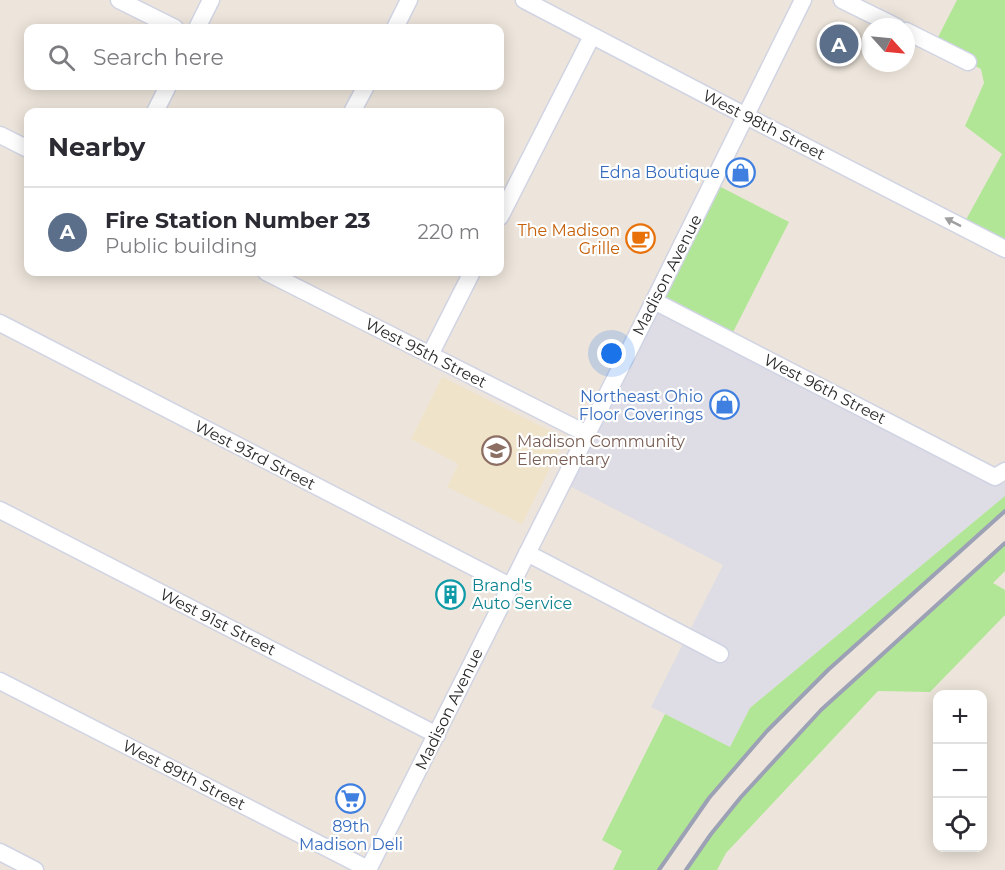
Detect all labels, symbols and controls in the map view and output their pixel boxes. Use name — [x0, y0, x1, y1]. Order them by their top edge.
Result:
north arrow — [861, 18, 915, 72]
pin: A — [820, 22, 858, 66]
search box — [24, 24, 504, 90]
icon: search — [45, 41, 78, 74]
text: Search here — [93, 44, 224, 71]
street label: West 98th Street — [700, 86, 829, 164]
text: Nearby — [48, 131, 145, 163]
shop icon: Edna Boutique — [725, 156, 757, 188]
place label: Edna Boutique — [599, 163, 720, 182]
text: Fire Station Number 23 — [105, 207, 371, 234]
street label: Madison Avenue — [628, 211, 706, 339]
one-way arrow — [944, 218, 962, 228]
text: A — [60, 220, 75, 244]
text: 220 m — [418, 220, 480, 244]
place label: The Madison Grille — [518, 221, 620, 258]
cafe icon: The Madison Grille — [625, 223, 657, 255]
text: Public building — [105, 234, 258, 258]
street label: West 95th Street — [362, 314, 490, 392]
your location — [597, 339, 626, 368]
street label: West 96th Street — [761, 350, 890, 428]
place label: Northeast Ohio Floor Coverings — [579, 387, 703, 424]
shop icon: Northeast Ohio Floor Coverings — [708, 389, 740, 421]
street label: West 93rd Street — [191, 416, 319, 494]
place label: Madison Community Elementary — [517, 432, 685, 469]
school or university icon: Madison Community Elementary — [480, 434, 512, 466]
place label: Brand's Auto Service — [472, 576, 572, 613]
building icon: Brand's Auto Service — [435, 578, 467, 610]
street label: West 91st Street — [157, 585, 280, 660]
street label: Madison Avenue — [411, 645, 487, 773]
map controls — [933, 690, 987, 852]
button: + — [933, 690, 987, 744]
street label: West 89th Street — [120, 736, 249, 814]
button: − — [933, 744, 987, 798]
supermarket icon: 89th Madison Deli — [335, 782, 367, 814]
button: locate — [933, 798, 987, 852]
place label: 89th Madison Deli — [299, 817, 403, 854]

